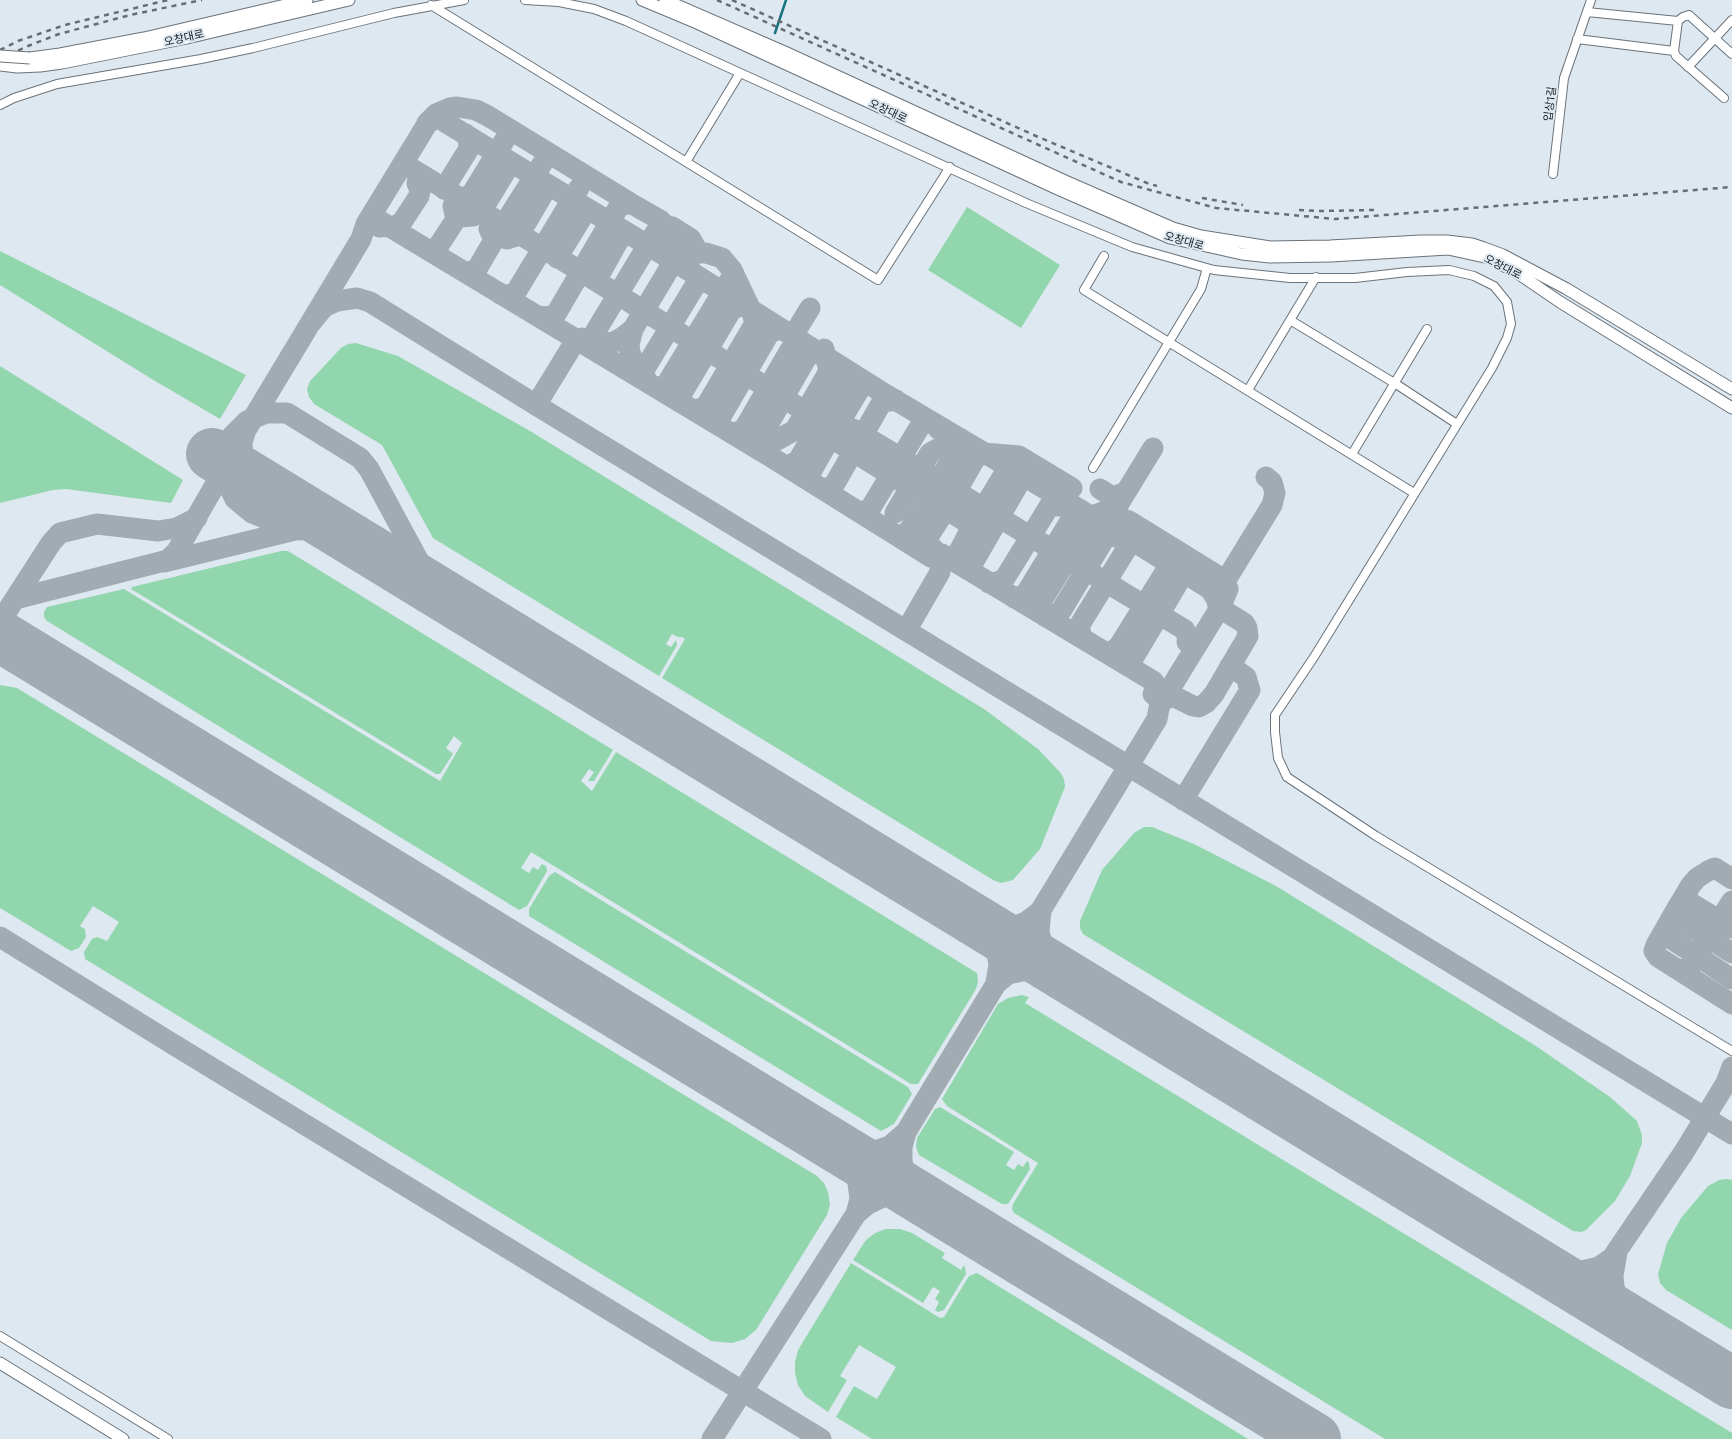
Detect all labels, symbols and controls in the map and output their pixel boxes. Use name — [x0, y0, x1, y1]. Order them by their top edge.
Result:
street label: 오창대로 — [163, 27, 205, 49]
street label: 입상1길 — [1541, 86, 1559, 122]
street label: 오창대로 — [867, 96, 909, 126]
street label: 오창대로 — [1163, 229, 1205, 253]
street label: 오창대로 — [1482, 252, 1524, 282]

